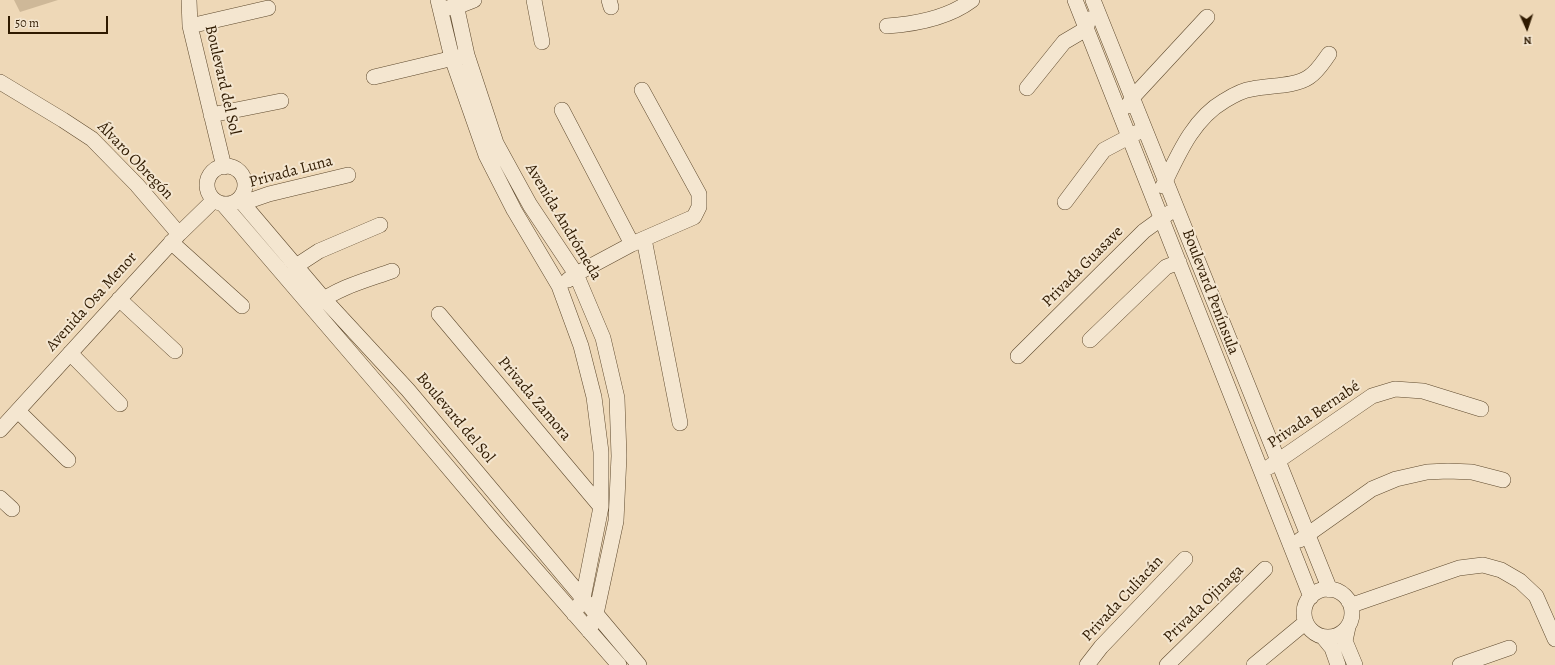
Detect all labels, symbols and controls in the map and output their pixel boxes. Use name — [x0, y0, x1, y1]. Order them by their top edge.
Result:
scale bar — [10, 8, 110, 34]
north arrow — [1507, 8, 1547, 48]
text: 50 m — [15, 15, 39, 31]
street label: Boulevard del Sol — [200, 23, 244, 137]
text: N — [1523, 33, 1532, 48]
street label: Álvaro Obregón — [93, 118, 177, 204]
street label: Privada Luna — [247, 152, 335, 192]
street label: Avenida Andrómeda — [521, 160, 605, 284]
street label: Privada Guasave — [1038, 222, 1128, 312]
street label: Boulevard Península — [1177, 227, 1243, 357]
street label: Avenida Osa Menor — [42, 248, 142, 356]
street label: Privada Zamora — [493, 353, 575, 445]
street label: Boulevard del Sol — [412, 369, 498, 467]
street label: Privada Bernabé — [1264, 377, 1364, 453]
street label: Privada Culiacán — [1078, 552, 1168, 646]
street label: Privada Ojinaga — [1160, 561, 1248, 647]

